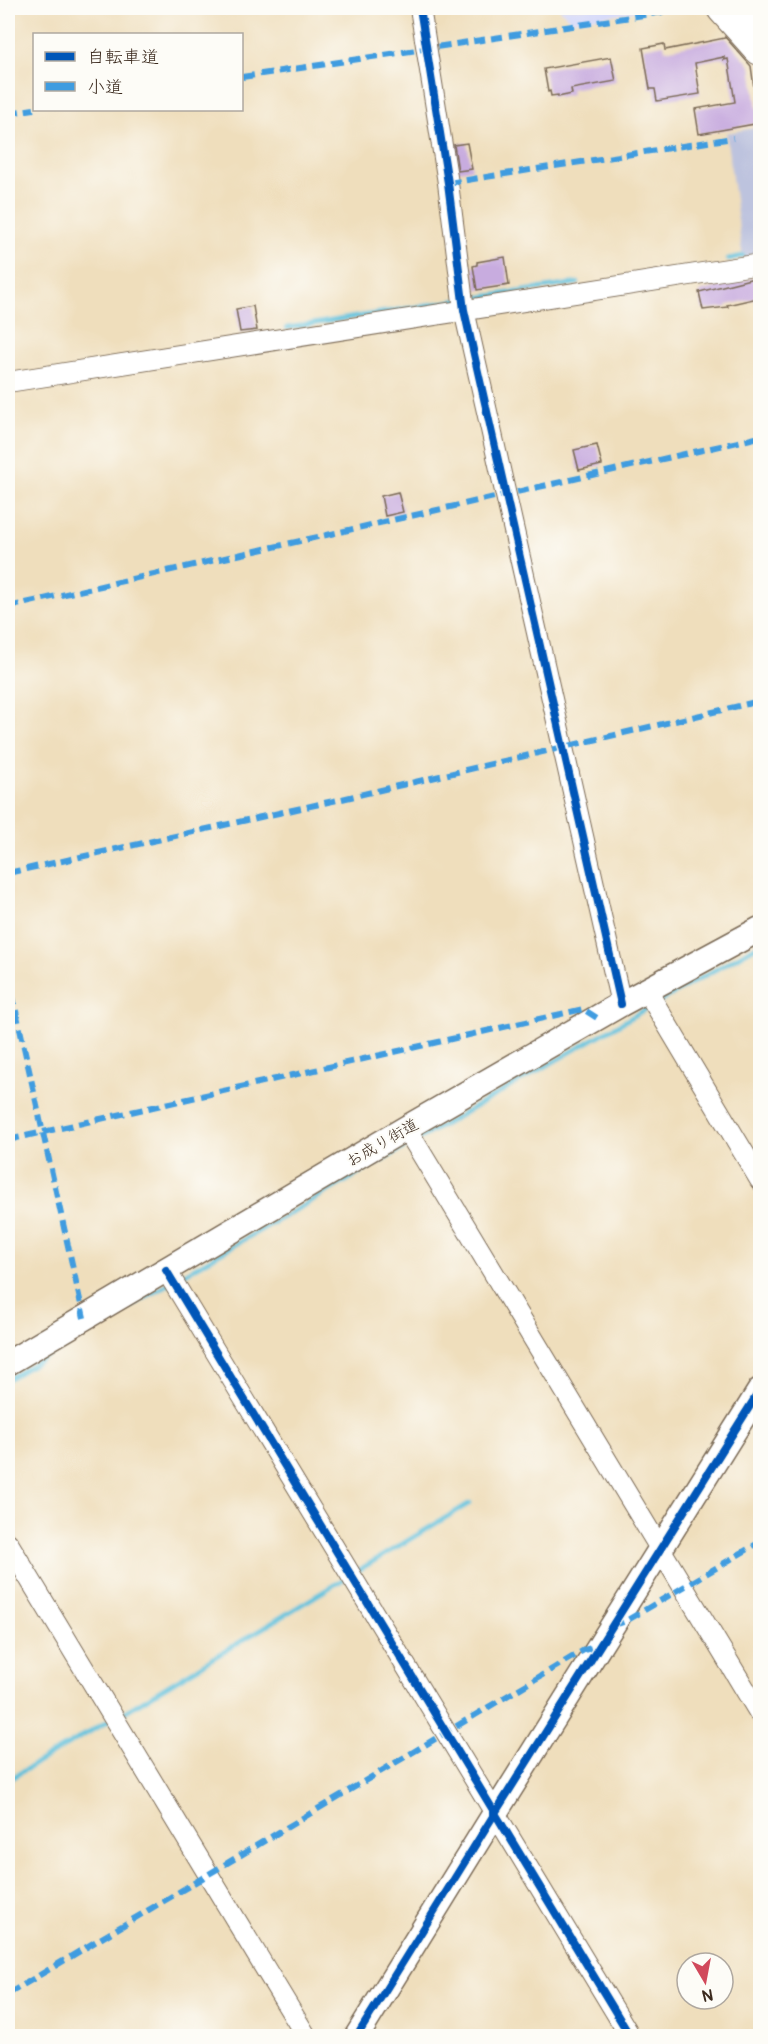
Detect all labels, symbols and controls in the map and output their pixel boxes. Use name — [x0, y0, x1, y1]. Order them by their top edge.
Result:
legend — [33, 33, 243, 111]
text: 自転車道 — [87, 46, 159, 69]
text: 小道 — [87, 76, 123, 99]
street label: お成り街道 — [343, 1114, 422, 1172]
north arrow — [675, 1951, 735, 2011]
text: N — [700, 1984, 714, 2006]

